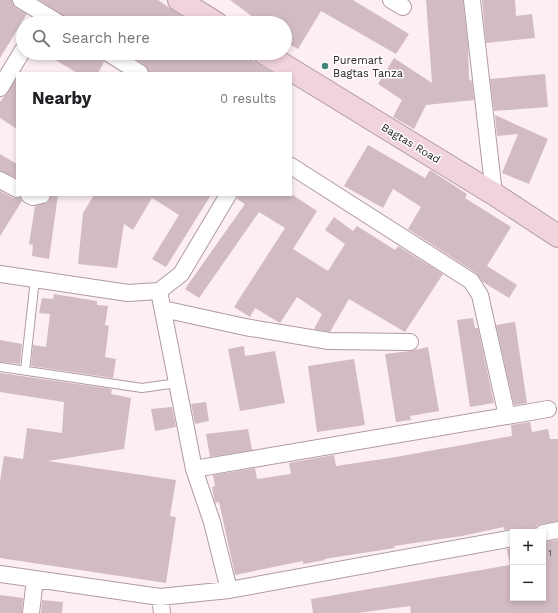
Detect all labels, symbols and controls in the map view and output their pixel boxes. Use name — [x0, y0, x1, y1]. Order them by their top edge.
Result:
search box — [16, 16, 292, 60]
icon: search — [30, 27, 52, 49]
text: Search here — [62, 29, 150, 47]
place label: Puremart Bagtas Tanza — [333, 54, 403, 80]
marker: Puremart Bagtas Tanza — [320, 61, 330, 71]
text: Nearby — [32, 88, 91, 108]
text: 0 results — [220, 91, 276, 106]
street label: Bagtas Road — [379, 121, 443, 166]
map controls — [510, 529, 546, 601]
button: + — [510, 529, 546, 565]
house number: 1 — [548, 548, 552, 558]
button: − — [510, 565, 546, 601]

